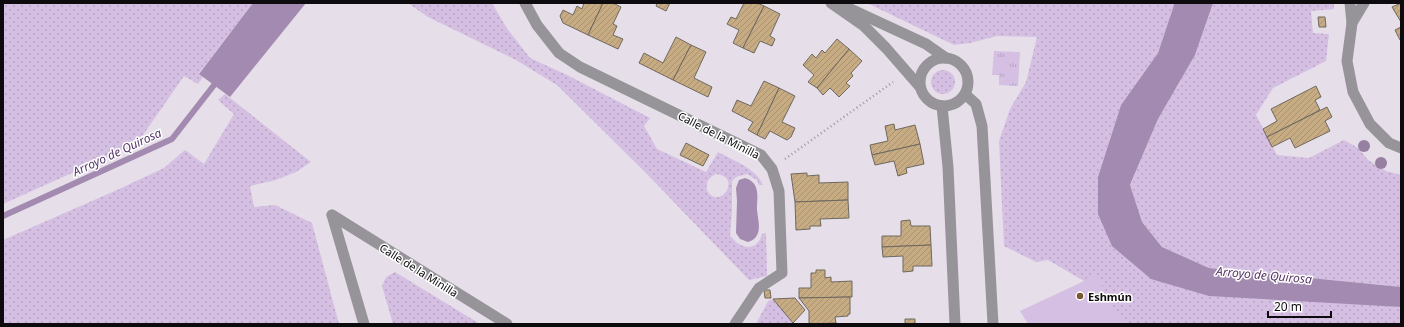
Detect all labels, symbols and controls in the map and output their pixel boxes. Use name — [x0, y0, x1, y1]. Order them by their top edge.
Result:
street label: Calle de la Minilla — [676, 108, 762, 162]
water label: Arroyo de Quirosa — [69, 124, 164, 180]
street label: Calle de la Minilla — [377, 240, 461, 300]
water label: Arroyo de Quirosa — [1214, 262, 1313, 288]
place label: Eshmún — [1088, 289, 1132, 304]
marker: Eshmún — [1075, 291, 1085, 301]
scale bar — [1268, 293, 1331, 319]
text: 20 m — [1274, 298, 1302, 315]

